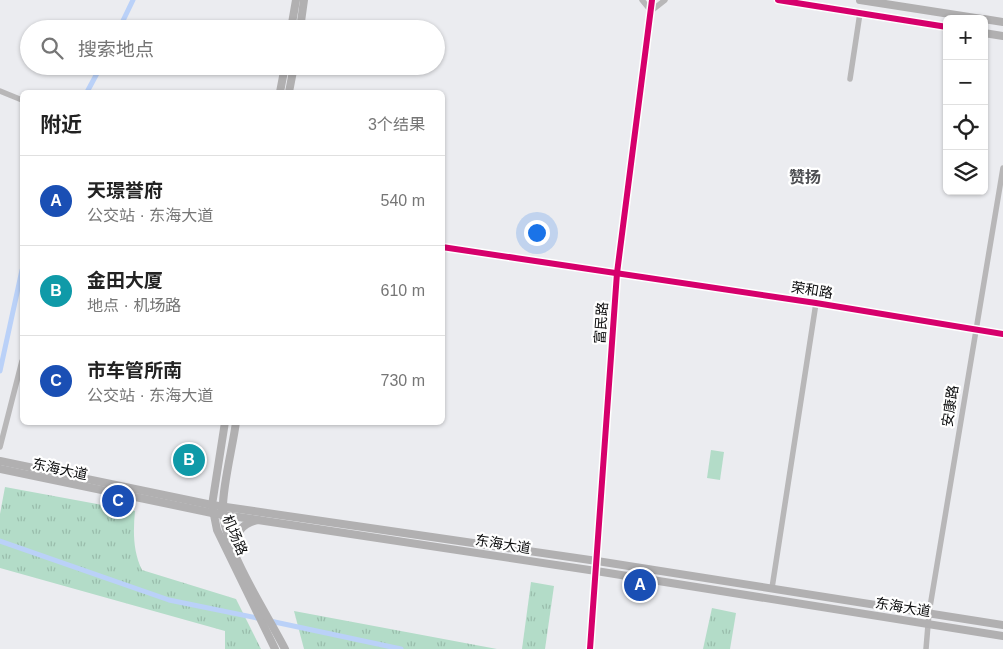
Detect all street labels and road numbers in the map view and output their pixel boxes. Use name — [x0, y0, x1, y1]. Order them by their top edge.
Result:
street label: 荣和路 — [790, 279, 834, 301]
street label: 富民路 — [592, 301, 610, 345]
street label: 安康路 — [939, 384, 961, 428]
street label: 东海大道 — [31, 455, 89, 483]
street label: 机场路 — [219, 513, 251, 557]
street label: 东海大道 — [474, 532, 532, 556]
street label: 东海大道 — [874, 595, 932, 619]

